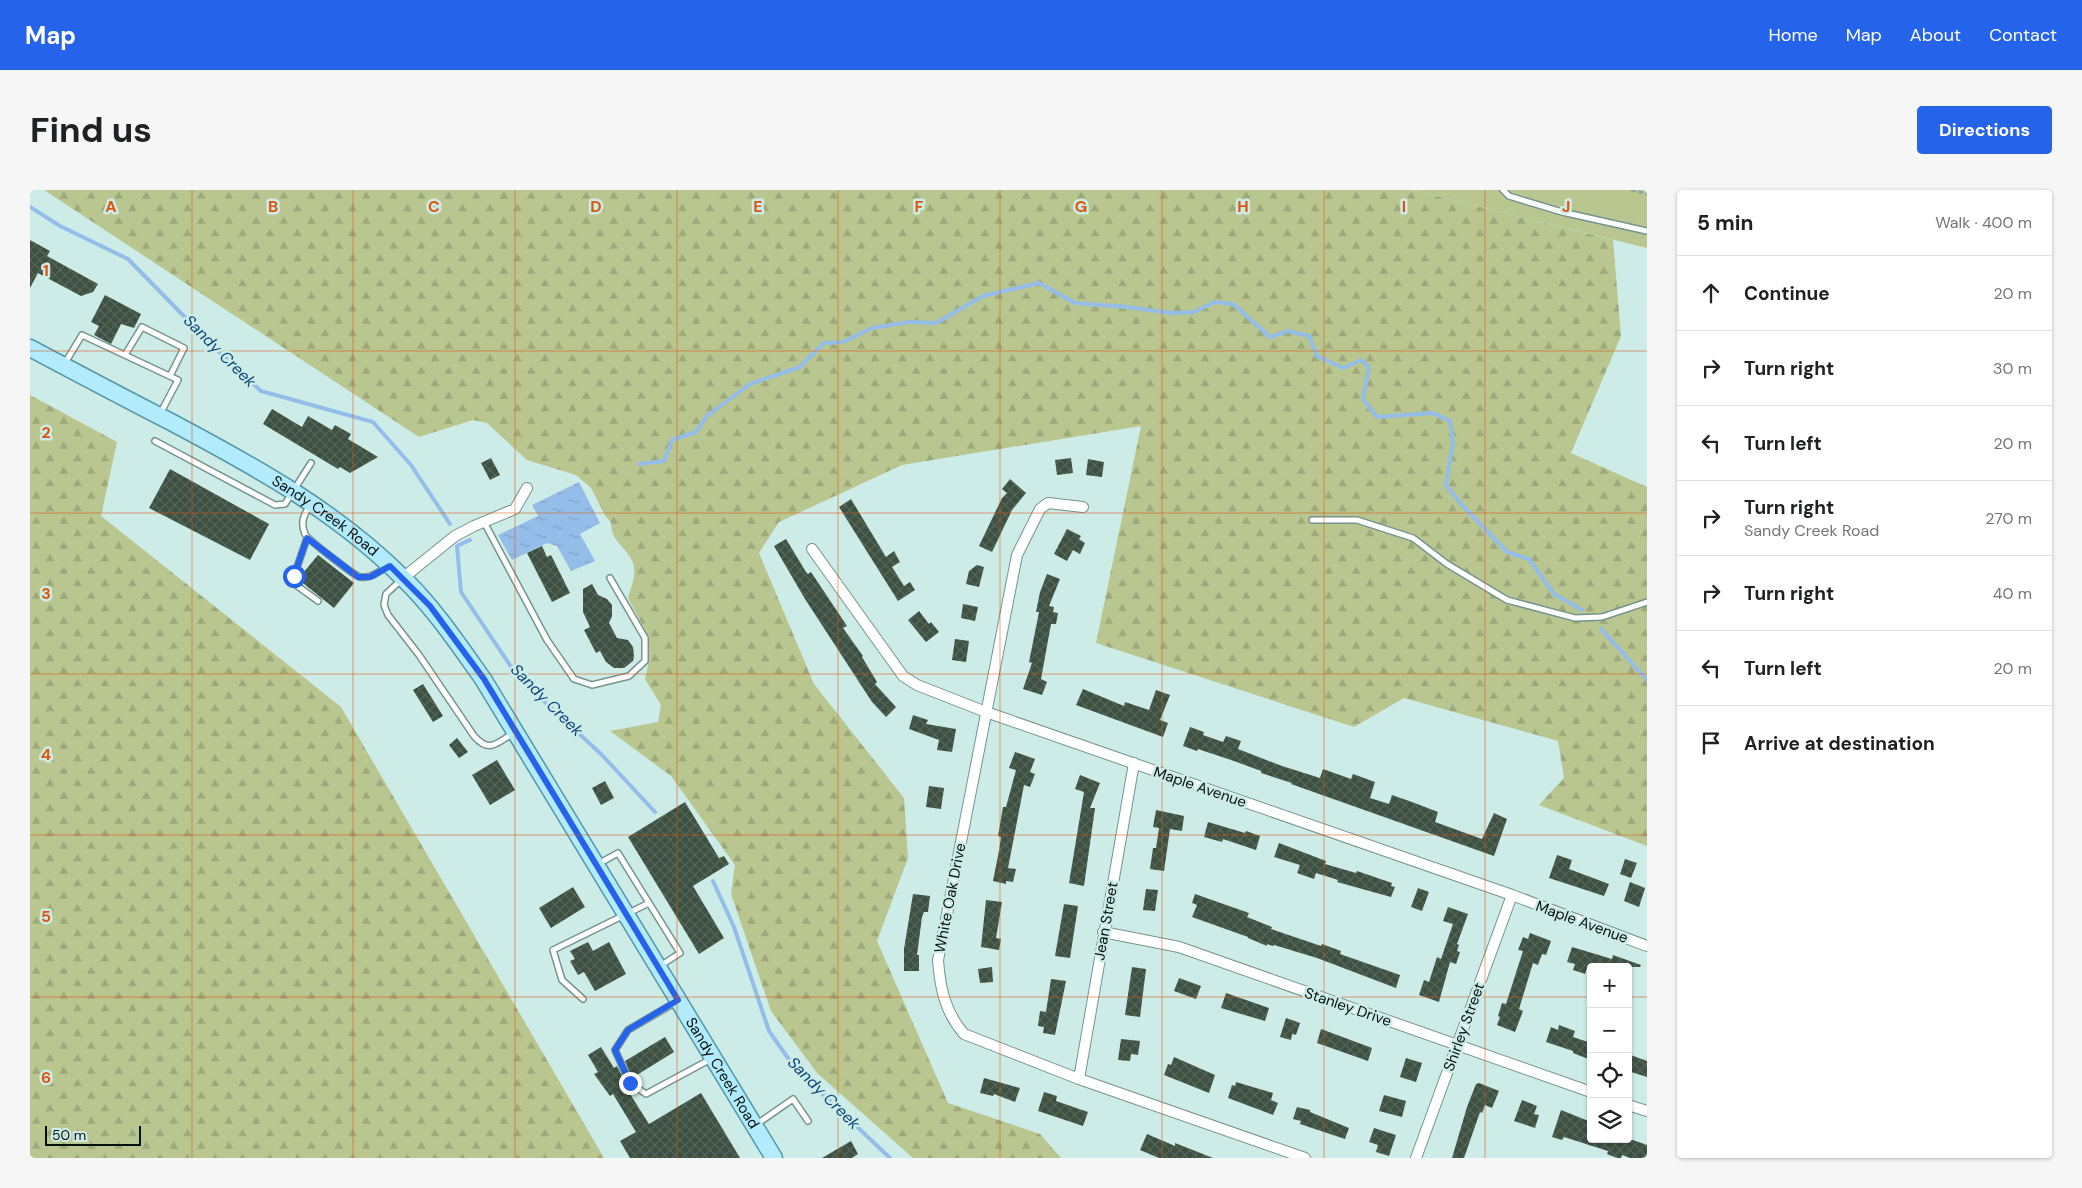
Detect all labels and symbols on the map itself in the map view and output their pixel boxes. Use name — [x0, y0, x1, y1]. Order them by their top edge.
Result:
text: A — [105, 196, 117, 217]
text: B — [268, 196, 278, 217]
text: C — [428, 196, 440, 217]
text: D — [590, 196, 602, 217]
text: E — [753, 196, 763, 217]
text: F — [915, 196, 924, 217]
text: G — [1075, 196, 1087, 217]
text: H — [1237, 196, 1249, 217]
text: I — [1402, 196, 1406, 217]
text: J — [1562, 196, 1570, 217]
text: 1 — [43, 260, 49, 281]
water label: Sandy Creek — [179, 310, 261, 392]
text: 2 — [41, 422, 51, 443]
street label: Sandy Creek Road — [268, 471, 383, 561]
route start — [283, 565, 306, 588]
text: 3 — [41, 583, 51, 604]
water label: Sandy Creek — [506, 659, 588, 741]
text: 4 — [41, 744, 51, 765]
street label: Maple Avenue — [1151, 762, 1249, 812]
street label: White Oak Drive — [930, 841, 970, 955]
street label: Jean Street — [1089, 880, 1123, 962]
street label: Maple Avenue — [1533, 896, 1631, 948]
text: 5 — [41, 906, 51, 927]
street label: Shirley Street — [1439, 980, 1489, 1074]
street label: Stanley Drive — [1302, 983, 1394, 1031]
street label: Sandy Creek Road — [681, 1014, 764, 1132]
water label: Sandy Creek — [783, 1052, 865, 1134]
text: 6 — [41, 1067, 51, 1088]
route end — [619, 1072, 642, 1095]
scale bar — [45, 1123, 141, 1146]

